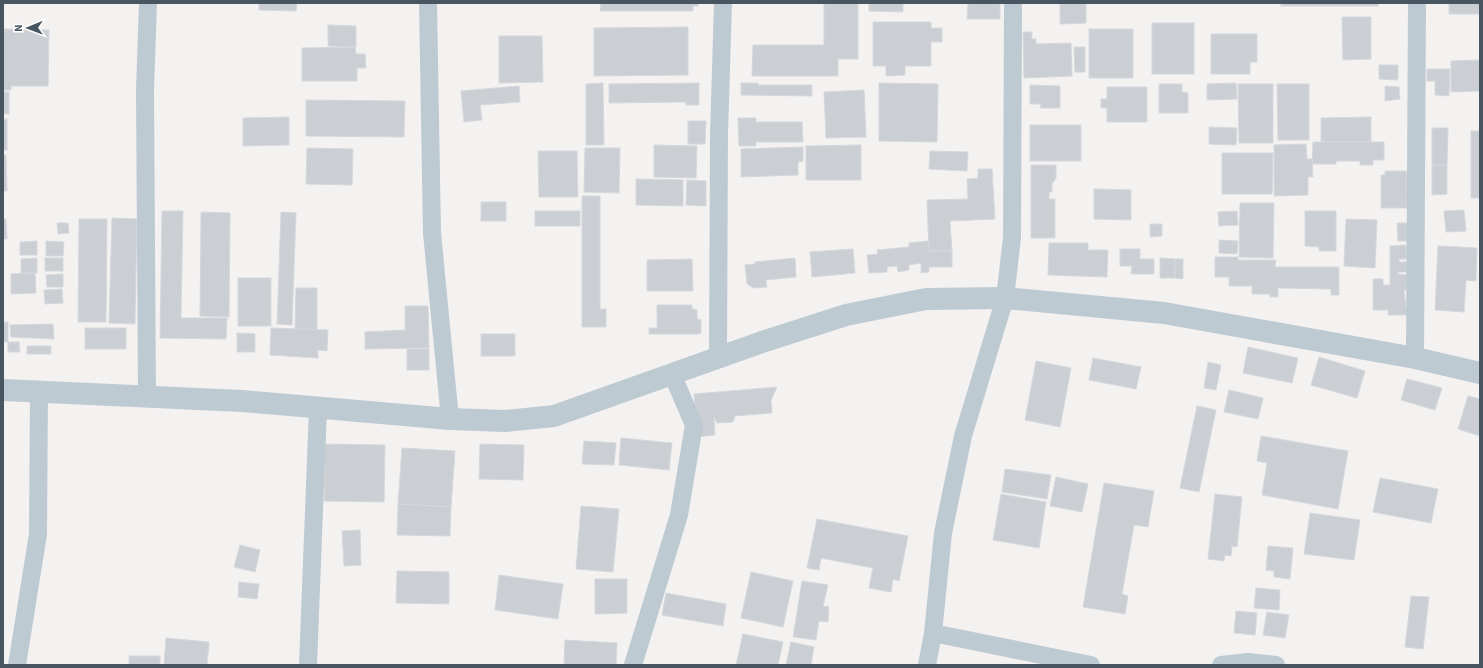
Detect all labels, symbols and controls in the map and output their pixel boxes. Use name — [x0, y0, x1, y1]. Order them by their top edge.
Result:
north arrow — [8, 8, 48, 48]
text: N — [11, 24, 26, 32]

